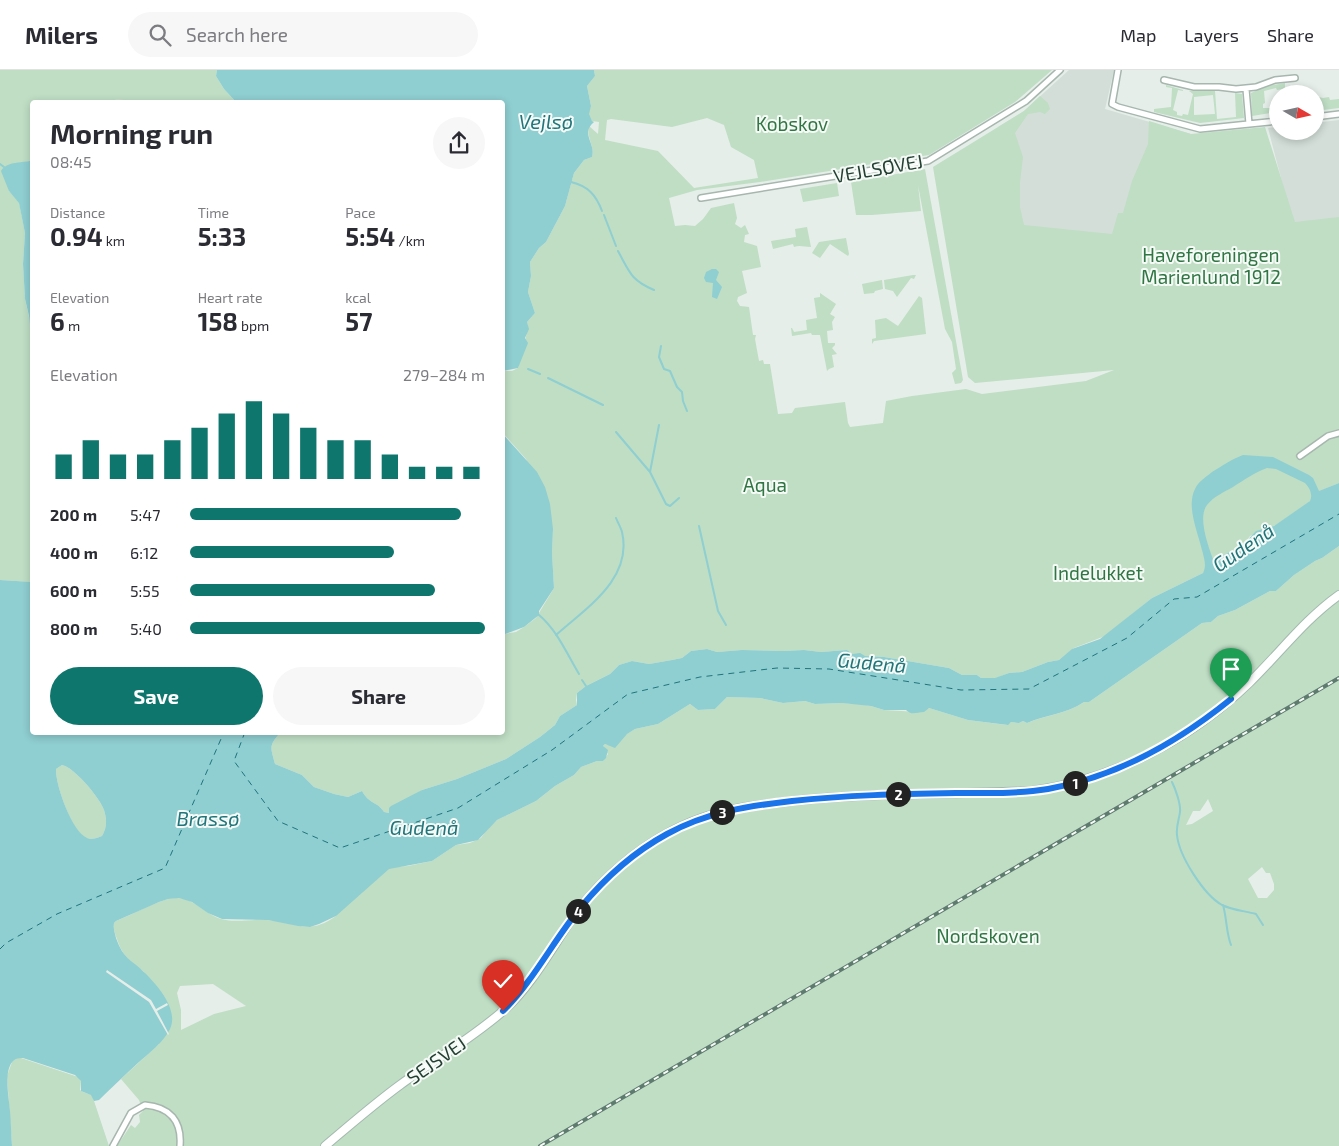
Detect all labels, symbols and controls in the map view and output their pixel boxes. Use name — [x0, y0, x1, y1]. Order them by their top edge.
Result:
search box — [128, 12, 478, 57]
text: Milers — [25, 20, 98, 49]
icon: search — [146, 21, 174, 49]
text: Search here — [186, 23, 288, 46]
text: Map — [1120, 24, 1156, 46]
text: Layers — [1184, 24, 1239, 46]
text: Share — [1267, 24, 1314, 46]
north arrow — [1269, 85, 1324, 140]
map controls — [1269, 85, 1324, 140]
water label: Vejlsø — [519, 109, 573, 133]
park label: Kobskov — [756, 112, 828, 135]
text: Morning run — [50, 116, 213, 150]
button: share — [433, 117, 485, 169]
street label: VEJLSØVEJ — [832, 149, 924, 187]
text: 08:45 — [50, 152, 92, 171]
text: Distance — [50, 204, 105, 221]
text: Time — [198, 204, 229, 221]
text: Pace — [345, 204, 375, 221]
text: 0.94 — [50, 221, 103, 251]
text: 5:33 — [198, 221, 246, 251]
text: 5:54 — [345, 221, 395, 251]
text: km — [103, 232, 125, 249]
text: /km — [395, 232, 425, 249]
park label: Haveforeningen Marienlund 1912 — [1141, 243, 1281, 288]
text: Elevation — [50, 289, 109, 306]
text: Heart rate — [198, 289, 262, 306]
text: kcal — [345, 289, 371, 306]
text: 6 — [50, 306, 65, 336]
text: 158 — [198, 306, 238, 336]
text: 57 — [345, 306, 372, 336]
text: m — [65, 317, 80, 334]
text: bpm — [238, 317, 269, 334]
text: Elevation — [50, 365, 118, 384]
text: 279–284 m — [403, 365, 485, 384]
park label: Aqua — [743, 473, 787, 496]
text: 200 m — [50, 505, 97, 524]
text: 5:47 — [130, 505, 160, 524]
water label: Gudenå — [1208, 518, 1278, 576]
text: 400 m — [50, 543, 98, 562]
text: 6:12 — [130, 543, 158, 562]
park label: Indelukket — [1053, 561, 1143, 584]
text: 600 m — [50, 581, 97, 600]
text: 5:55 — [130, 581, 160, 600]
text: 800 m — [50, 619, 98, 638]
text: 5:40 — [130, 619, 162, 638]
water label: Gudenå — [837, 647, 907, 677]
pin — [1210, 648, 1252, 699]
icon: arrive — [1217, 655, 1245, 683]
button: Save — [50, 667, 263, 725]
button: Share — [273, 667, 485, 725]
pin: 1 — [1062, 770, 1088, 796]
text: 1 — [1072, 775, 1079, 792]
pin: 2 — [886, 782, 910, 806]
text: 2 — [894, 786, 903, 803]
pin: 3 — [710, 800, 734, 824]
text: 3 — [719, 804, 726, 821]
water label: Brassø — [176, 806, 240, 830]
water label: Gudenå — [389, 815, 459, 839]
pin: 4 — [566, 898, 590, 924]
text: 4 — [574, 903, 583, 920]
park label: Nordskoven — [936, 924, 1040, 947]
pin — [482, 960, 524, 1011]
icon: check — [489, 967, 517, 995]
street label: SEJSVEJ — [402, 1031, 470, 1089]

